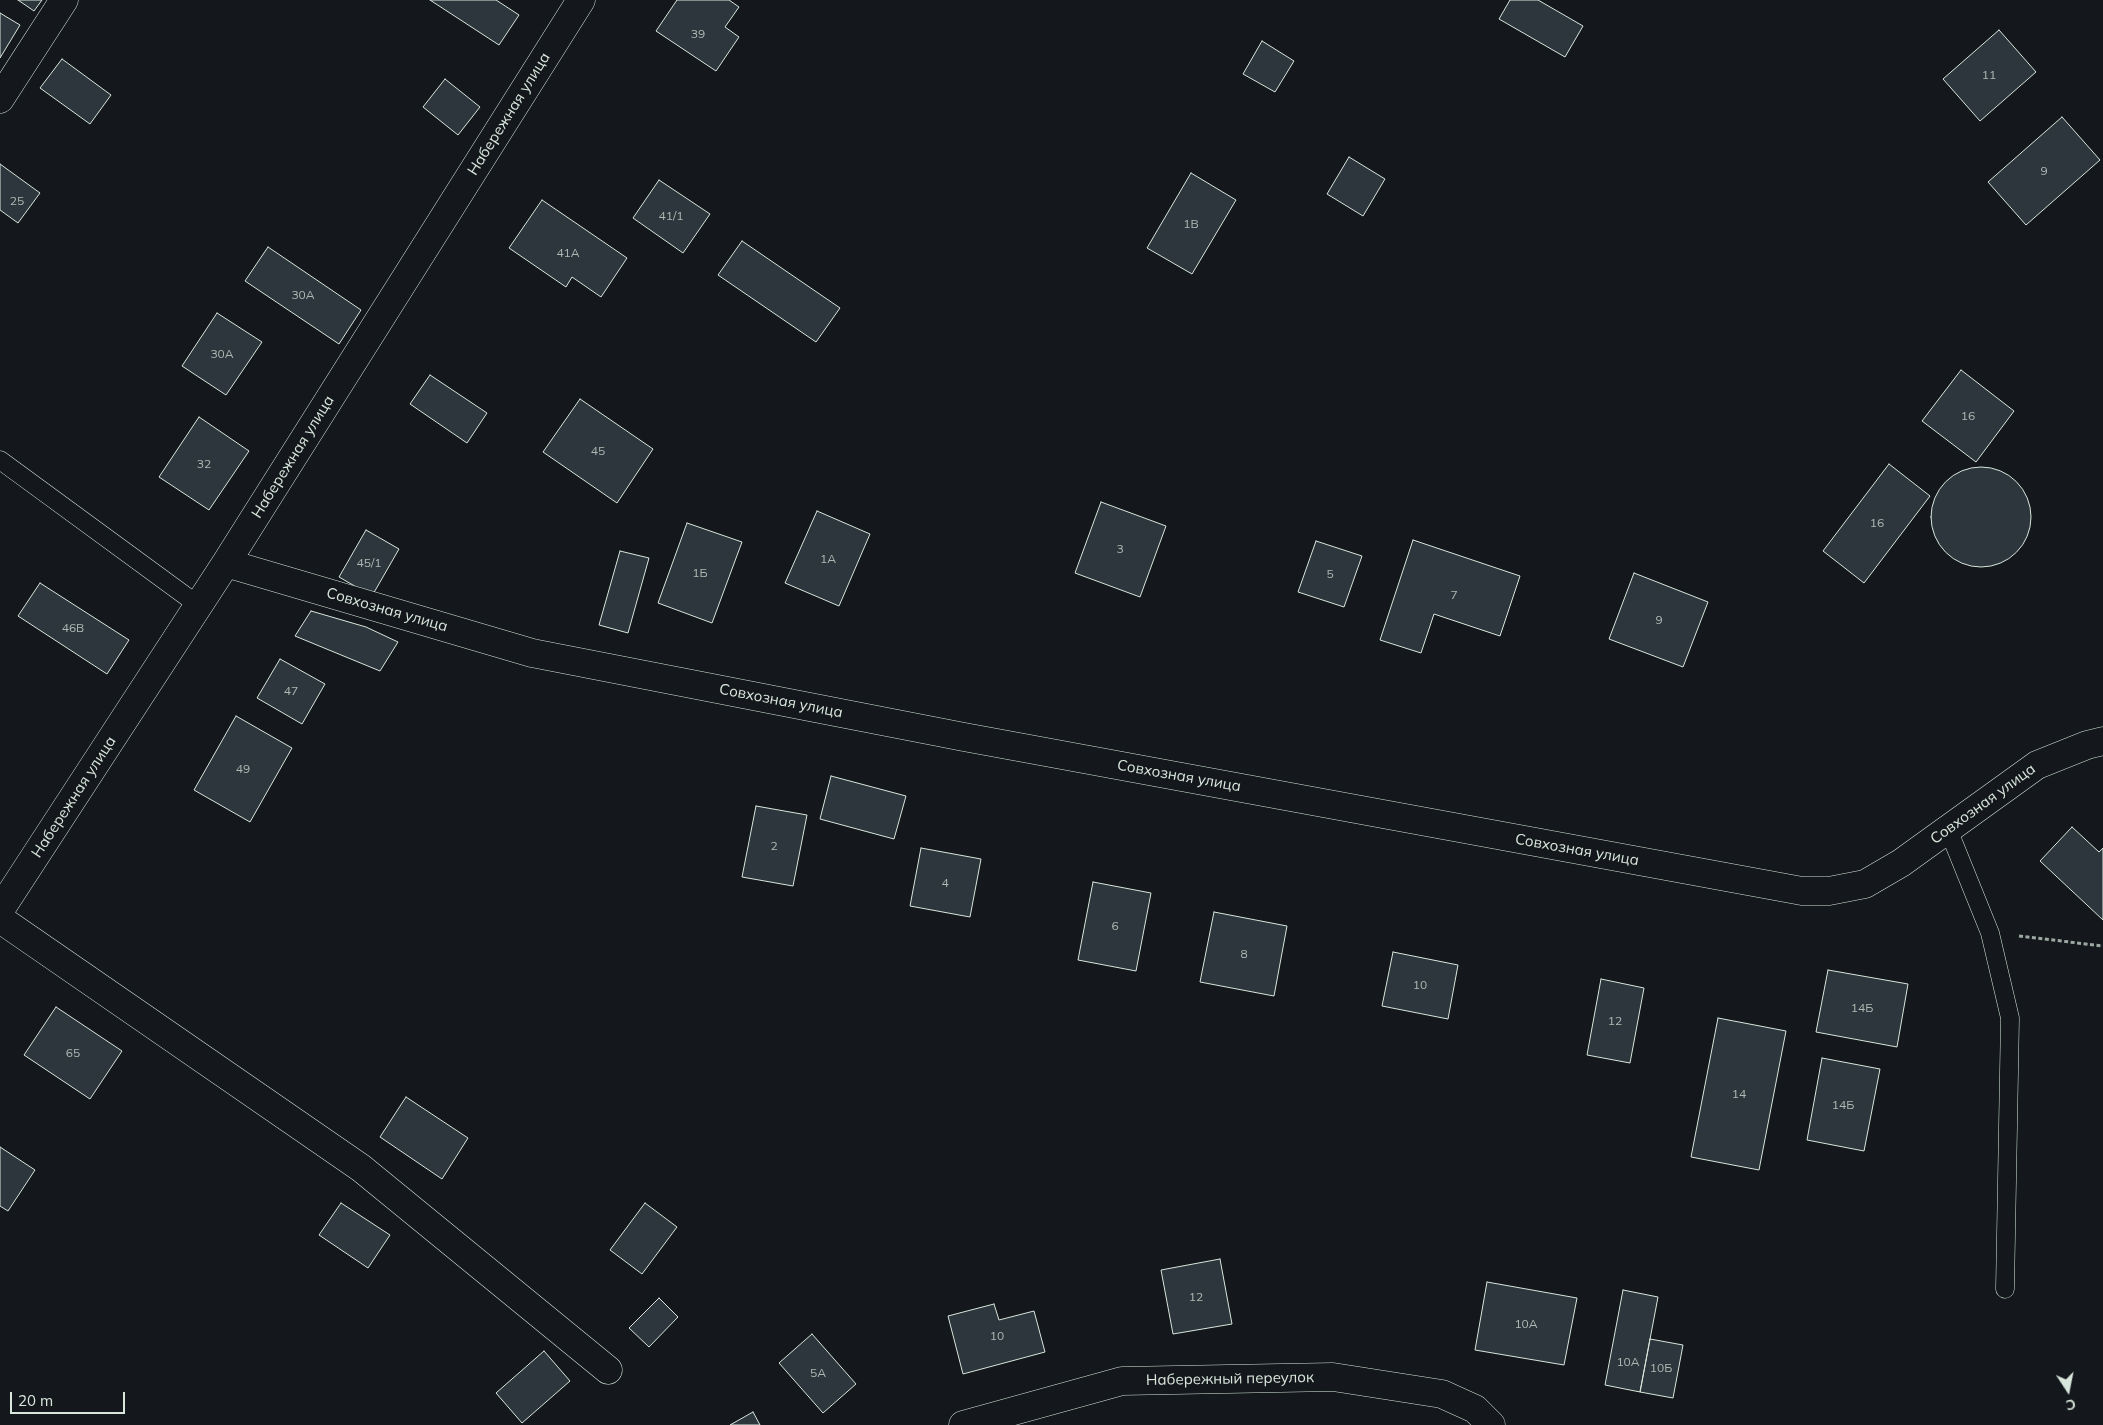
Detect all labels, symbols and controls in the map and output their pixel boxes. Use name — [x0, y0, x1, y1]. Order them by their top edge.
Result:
house number: 39 — [691, 27, 705, 41]
street label: Набережная улица — [464, 49, 554, 179]
house number: 11 — [1982, 68, 1996, 82]
house number: 9 — [2040, 164, 2048, 178]
house number: 25 — [10, 194, 24, 208]
house number: 41/1 — [658, 209, 684, 223]
house number: 1В — [1183, 217, 1199, 231]
house number: 41А — [556, 246, 580, 260]
house number: 30А — [291, 288, 315, 302]
house number: 30А — [210, 347, 234, 361]
street label: Набережная улица — [248, 392, 338, 522]
house number: 16 — [1961, 409, 1975, 423]
house number: 45 — [591, 444, 605, 458]
house number: 32 — [197, 457, 211, 471]
house number: 16 — [1870, 516, 1884, 530]
house number: 3 — [1116, 542, 1124, 556]
house number: 1А — [820, 552, 836, 566]
house number: 45/1 — [356, 556, 382, 570]
house number: 1Б — [692, 566, 708, 580]
house number: 5 — [1326, 567, 1334, 581]
street label: Совхозная улица — [324, 584, 450, 636]
house number: 7 — [1450, 588, 1458, 602]
house number: 9 — [1655, 613, 1663, 627]
house number: 46В — [62, 621, 84, 635]
street label: Совхозная улица — [718, 680, 844, 722]
house number: 47 — [284, 684, 298, 698]
street label: Набережная улица — [28, 733, 120, 861]
street label: Совхозная улица — [1116, 756, 1242, 796]
street label: Совхозная улица — [1927, 760, 2039, 848]
house number: 49 — [236, 762, 250, 776]
street label: Совхозная улица — [1514, 830, 1640, 870]
house number: 2 — [770, 839, 778, 853]
house number: 4 — [941, 876, 949, 890]
house number: 6 — [1111, 919, 1119, 933]
house number: 8 — [1240, 947, 1248, 961]
house number: 10 — [1413, 978, 1427, 992]
house number: 14Б — [1851, 1001, 1873, 1015]
house number: 12 — [1608, 1014, 1622, 1028]
house number: 65 — [66, 1046, 80, 1060]
house number: 14 — [1732, 1087, 1746, 1101]
house number: 14Б — [1832, 1098, 1854, 1112]
house number: 12 — [1189, 1290, 1203, 1304]
house number: 10А — [1514, 1317, 1538, 1331]
house number: 10 — [990, 1329, 1004, 1343]
house number: 10А — [1616, 1355, 1640, 1369]
house number: 10Б — [1650, 1361, 1672, 1375]
north arrow — [2043, 1365, 2093, 1415]
house number: 5А — [810, 1366, 826, 1380]
street label: Набережный переулок — [1146, 1369, 1314, 1389]
scale bar — [12, 1382, 128, 1414]
text: 20 m — [18, 1391, 53, 1410]
text: С — [2064, 1395, 2077, 1414]

